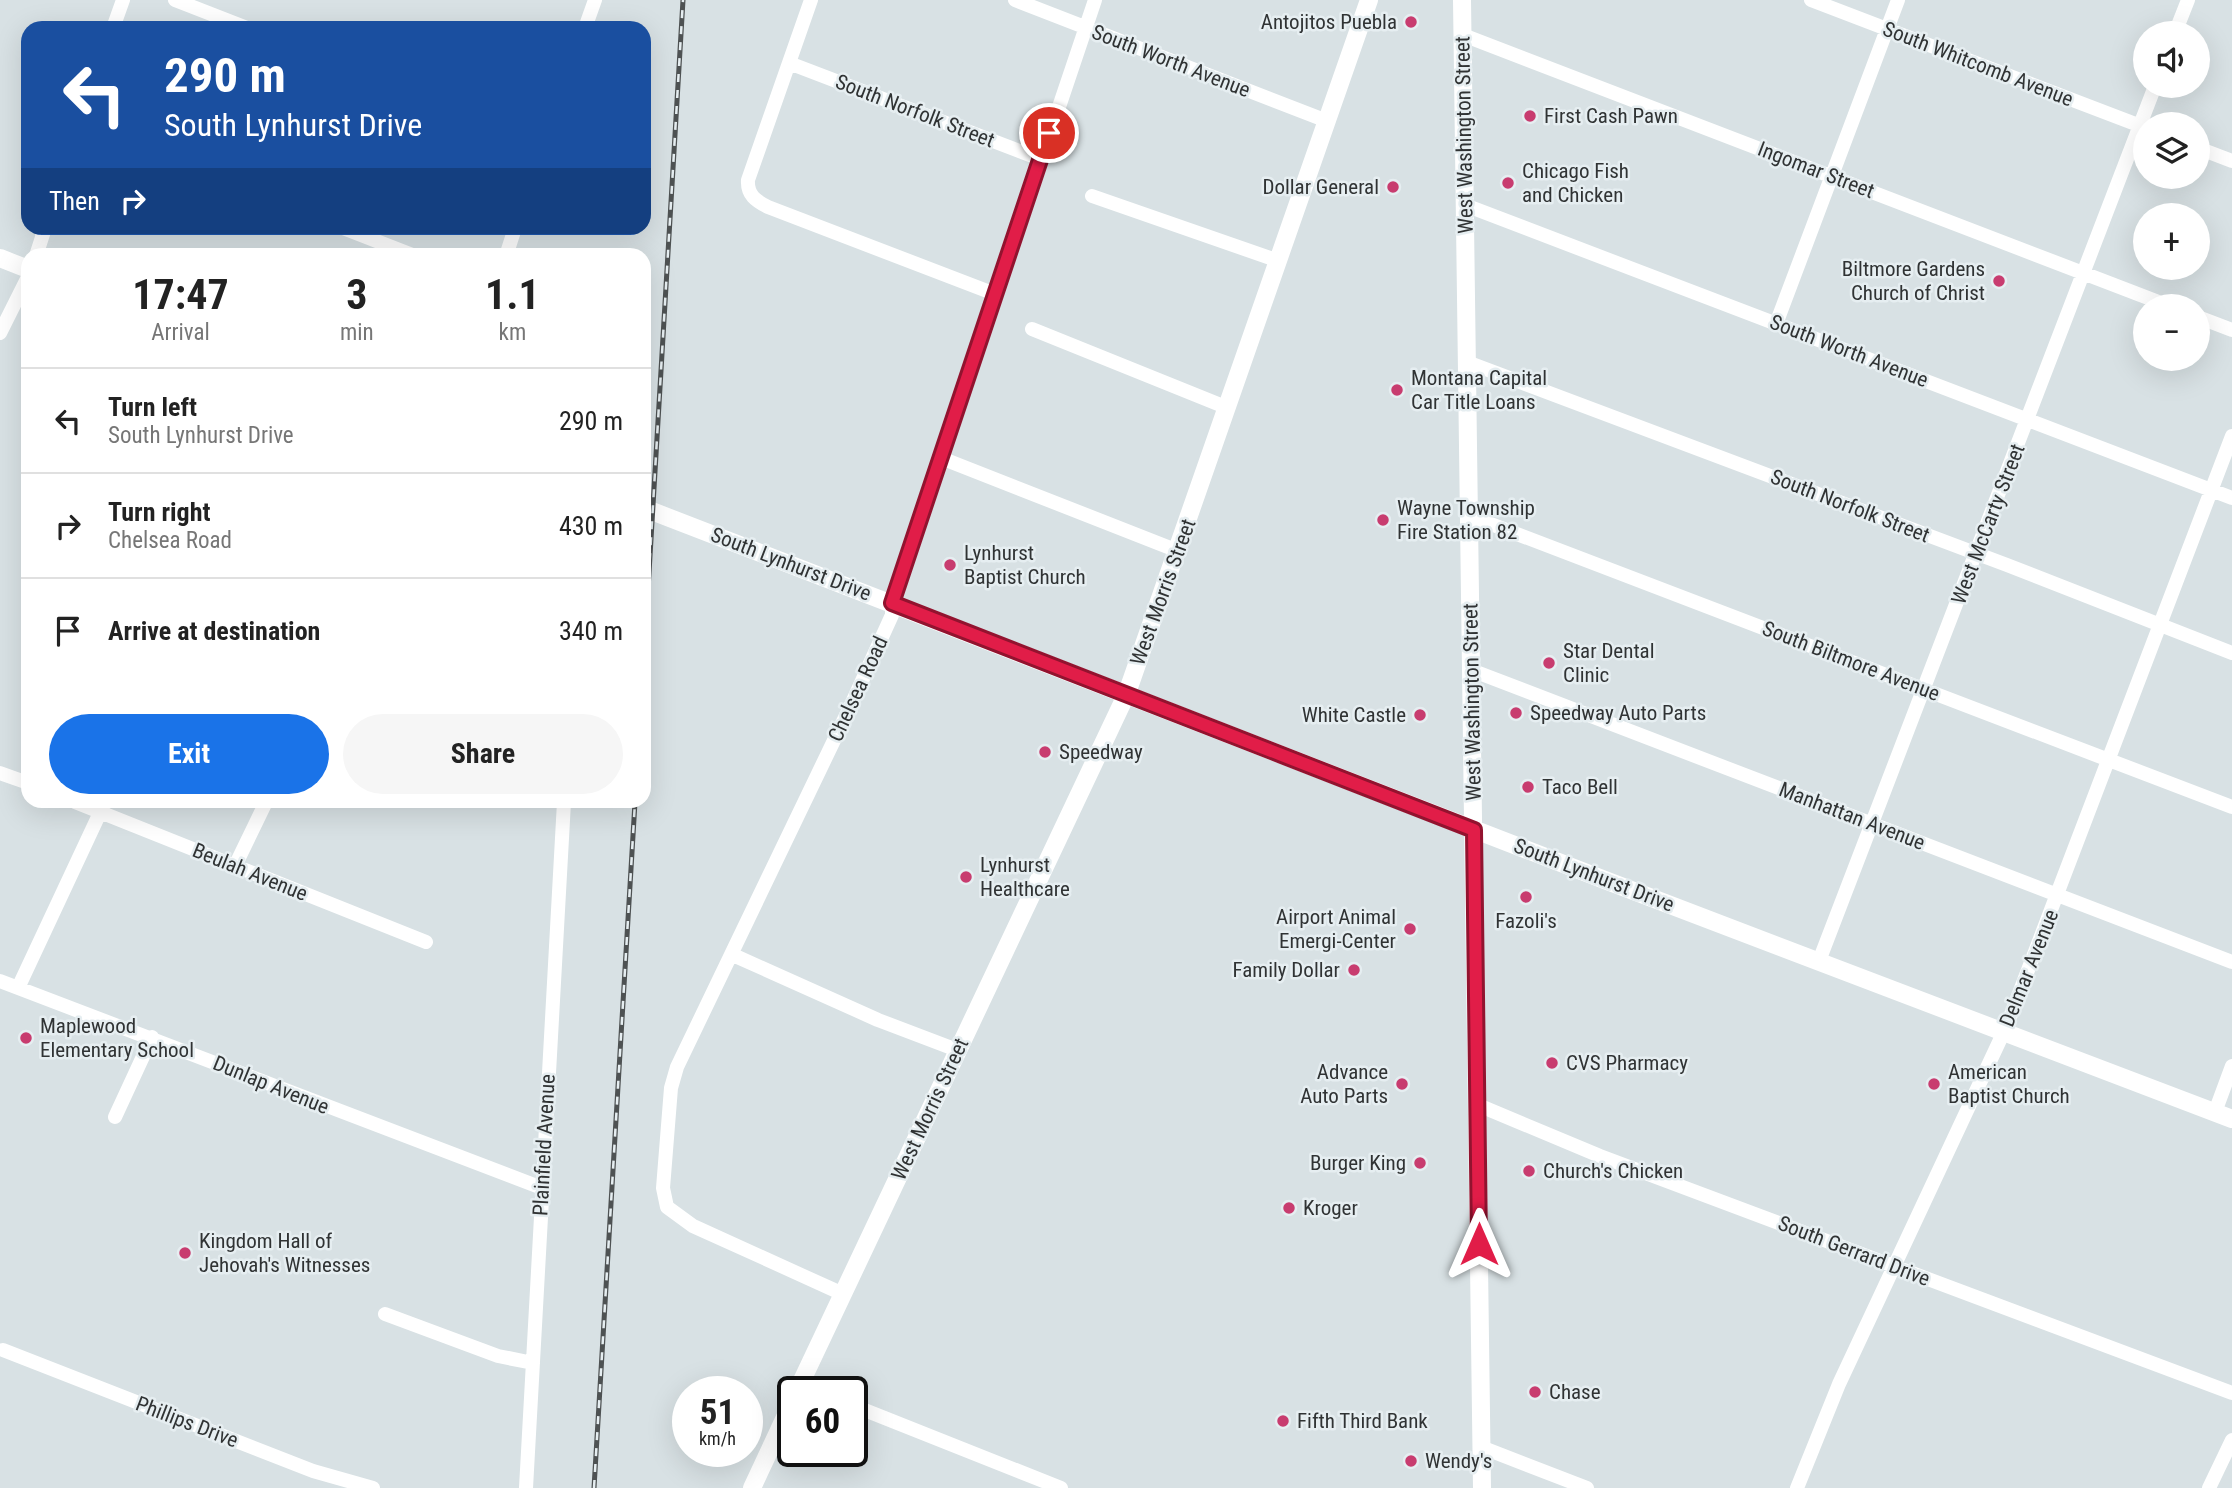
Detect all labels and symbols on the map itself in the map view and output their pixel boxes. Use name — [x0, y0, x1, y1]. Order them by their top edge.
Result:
place label: Antojitos Puebla — [1261, 10, 1397, 34]
marker: Antojitos Puebla — [1403, 14, 1419, 30]
street label: South Whitcomb Avenue — [1880, 17, 2077, 111]
street label: South Worth Avenue — [1088, 20, 1254, 102]
street label: West Washington Street — [1450, 36, 1478, 234]
street label: South Norfolk Street — [832, 70, 998, 152]
pin — [1019, 103, 1079, 163]
place label: First Cash Pawn — [1544, 104, 1678, 128]
marker: First Cash Pawn — [1522, 108, 1538, 124]
street label: Ingomar Street — [1754, 137, 1878, 203]
place label: Chicago Fish and Chicken — [1522, 159, 1629, 207]
place label: Dollar General — [1262, 175, 1379, 199]
marker: Chicago Fish and Chicken — [1500, 175, 1516, 191]
marker: Dollar General — [1385, 179, 1401, 195]
place label: Biltmore Gardens Church of Christ — [1842, 257, 1985, 305]
marker: Biltmore Gardens Church of Christ — [1991, 273, 2007, 289]
street label: South Worth Avenue — [1766, 310, 1932, 392]
place label: Montana Capital Car Title Loans — [1411, 366, 1547, 414]
marker: Montana Capital Car Title Loans — [1389, 382, 1405, 398]
street label: West McCarty Street — [1946, 441, 2030, 607]
street label: South Norfolk Street — [1767, 465, 1933, 547]
place label: Wayne Township Fire Station 82 — [1397, 496, 1535, 544]
marker: Wayne Township Fire Station 82 — [1375, 512, 1391, 528]
street label: West Morris Street — [1125, 516, 1201, 668]
street label: South Lynhurst Drive — [708, 522, 875, 606]
place label: Lynhurst Baptist Church — [964, 541, 1086, 589]
marker: Lynhurst Baptist Church — [942, 557, 958, 573]
street label: West Washington Street — [1458, 603, 1486, 801]
street label: South Biltmore Avenue — [1759, 616, 1943, 706]
street label: Chelsea Road — [823, 633, 893, 745]
place label: Star Dental Clinic — [1563, 639, 1654, 687]
marker: Star Dental Clinic — [1541, 655, 1557, 671]
place label: Speedway Auto Parts — [1530, 701, 1706, 725]
place label: White Castle — [1302, 703, 1406, 727]
marker: Speedway Auto Parts — [1508, 705, 1524, 721]
marker: White Castle — [1412, 707, 1428, 723]
place label: Speedway — [1059, 740, 1143, 764]
marker: Speedway — [1037, 744, 1053, 760]
place label: Taco Bell — [1542, 775, 1618, 799]
street label: Manhattan Avenue — [1776, 777, 1928, 855]
marker: Taco Bell — [1520, 779, 1536, 795]
street label: South Lynhurst Drive — [1511, 833, 1678, 917]
street label: Beulah Avenue — [189, 838, 311, 906]
place label: Lynhurst Healthcare — [980, 853, 1070, 901]
marker: Lynhurst Healthcare — [958, 869, 974, 885]
marker: Fazoli's — [1518, 889, 1534, 905]
place label: Airport Animal Emergi-Center — [1276, 905, 1396, 953]
street label: Delmar Avenue — [1995, 906, 2063, 1030]
place label: Fazoli's — [1495, 909, 1557, 933]
marker: Airport Animal Emergi-Center — [1402, 921, 1418, 937]
place label: Family Dollar — [1233, 958, 1340, 982]
marker: Family Dollar — [1346, 962, 1362, 978]
place label: Maplewood Elementary School — [40, 1014, 194, 1062]
marker: Maplewood Elementary School — [18, 1030, 34, 1046]
street label: West Morris Street — [887, 1034, 973, 1184]
street label: Dunlap Avenue — [210, 1051, 333, 1119]
place label: CVS Pharmacy — [1566, 1051, 1688, 1075]
marker: CVS Pharmacy — [1544, 1055, 1560, 1071]
place label: Advance Auto Parts — [1300, 1060, 1388, 1108]
place label: American Baptist Church — [1948, 1060, 2070, 1108]
street label: Plainfield Avenue — [528, 1073, 560, 1217]
marker: Advance Auto Parts — [1394, 1076, 1410, 1092]
marker: American Baptist Church — [1926, 1076, 1942, 1092]
place label: Burger King — [1310, 1151, 1406, 1175]
marker: Burger King — [1412, 1155, 1428, 1171]
place label: Church's Chicken — [1543, 1159, 1683, 1183]
marker: Church's Chicken — [1521, 1163, 1537, 1179]
place label: Kroger — [1303, 1196, 1358, 1220]
marker: Kroger — [1281, 1200, 1297, 1216]
position arrow — [1442, 1207, 1516, 1281]
street label: South Gerrard Drive — [1775, 1211, 1933, 1291]
place label: Kingdom Hall of Jehovah's Witnesses — [199, 1229, 370, 1277]
marker: Kingdom Hall of Jehovah's Witnesses — [177, 1245, 193, 1261]
speed limit sign: 60 — [777, 1376, 868, 1467]
place label: Chase — [1549, 1380, 1601, 1404]
marker: Chase — [1527, 1384, 1543, 1400]
street label: Phillips Drive — [132, 1391, 242, 1453]
place label: Fifth Third Bank — [1297, 1409, 1428, 1433]
marker: Fifth Third Bank — [1275, 1413, 1291, 1429]
place label: Wendy's — [1425, 1449, 1492, 1473]
marker: Wendy's — [1403, 1453, 1419, 1469]

